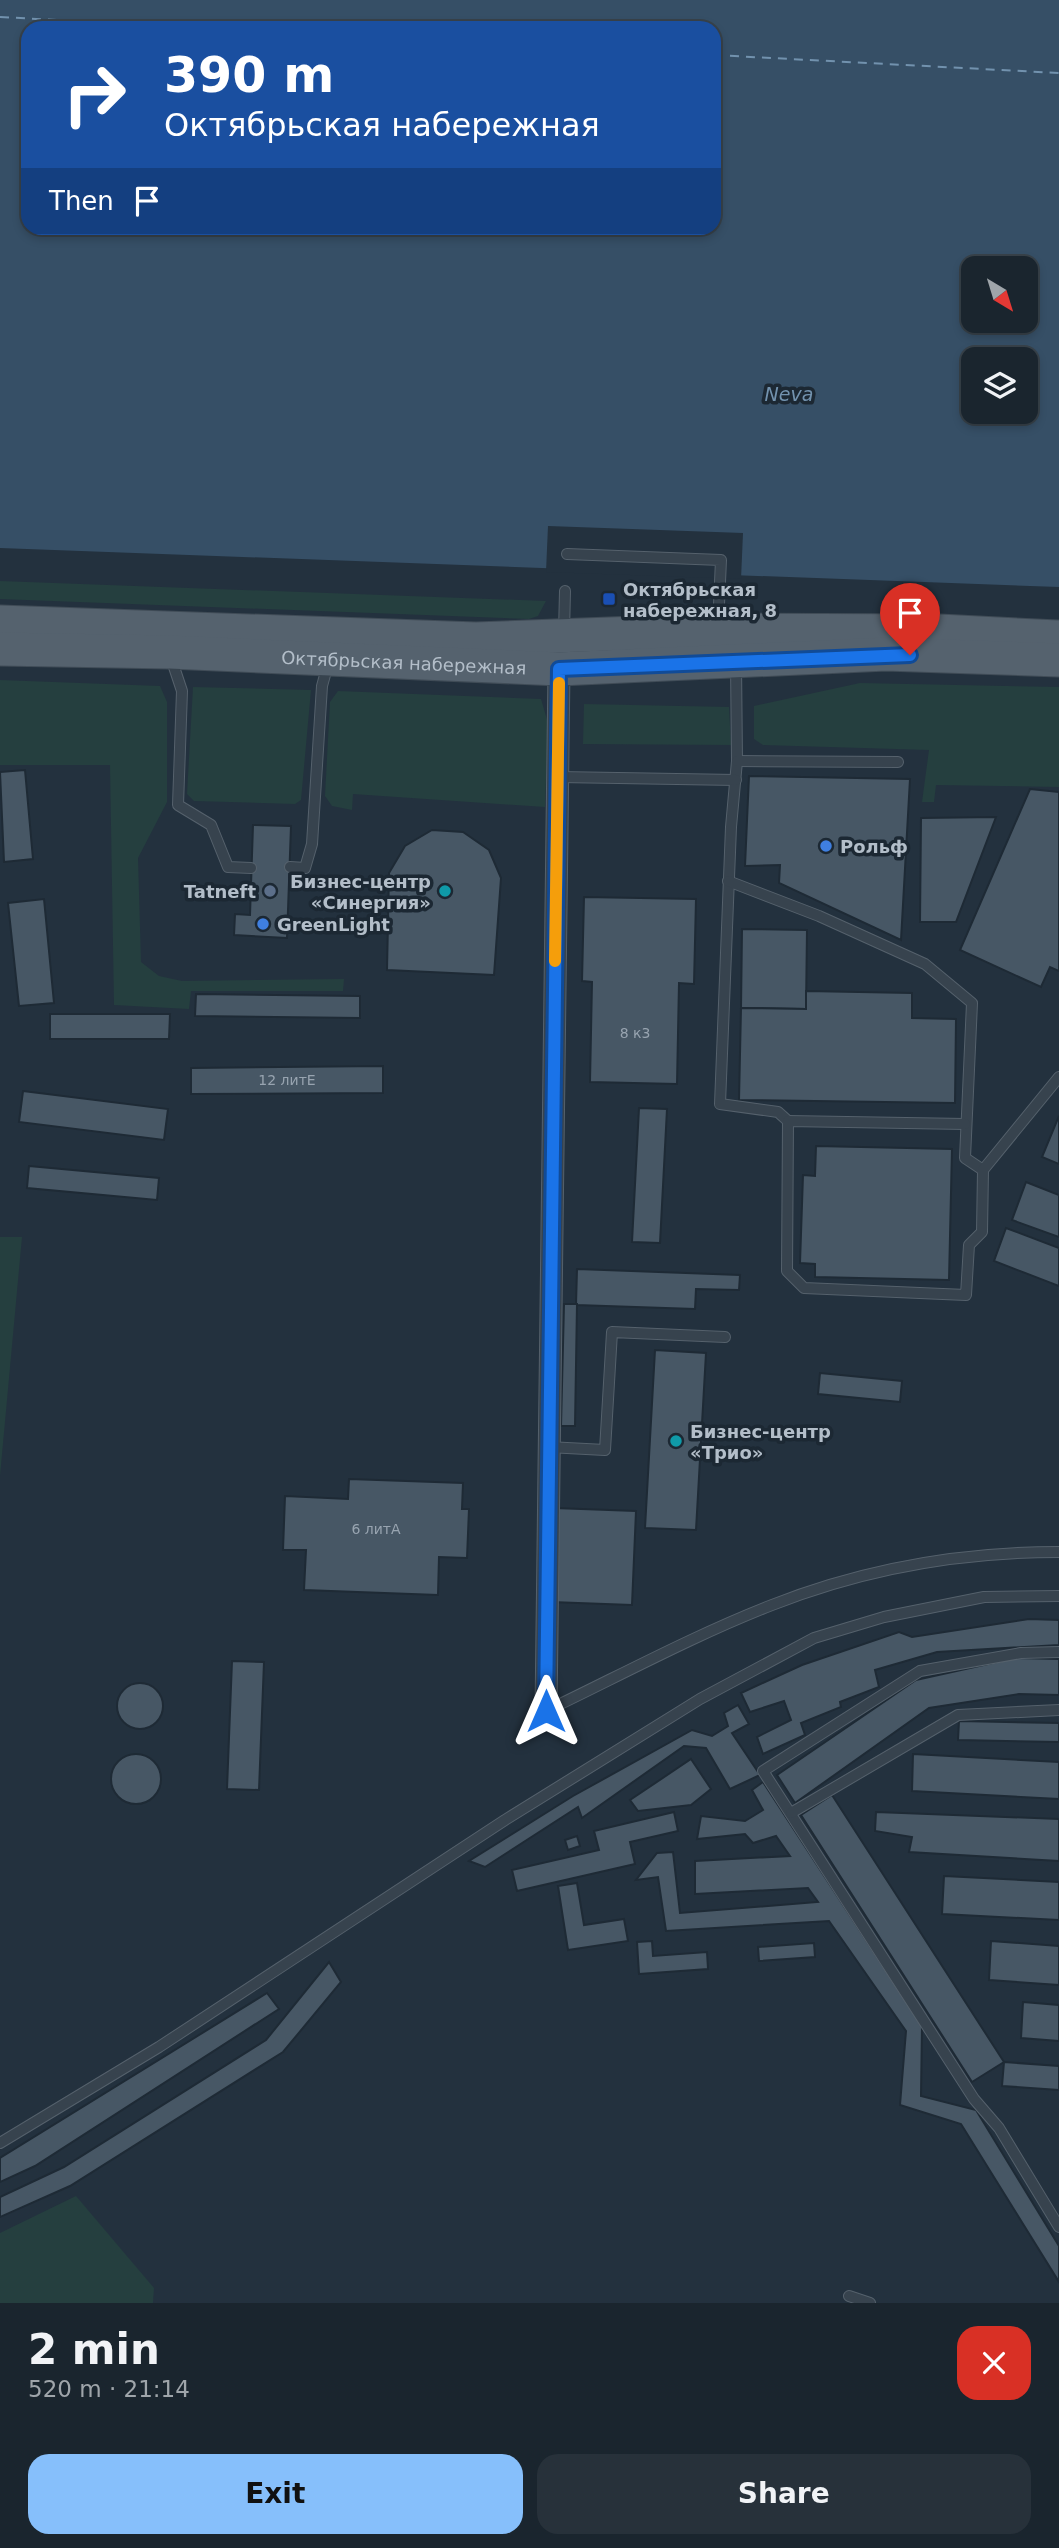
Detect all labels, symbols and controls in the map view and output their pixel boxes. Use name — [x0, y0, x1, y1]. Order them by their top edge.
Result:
text: 390 m — [164, 47, 334, 104]
icon: right — [49, 49, 140, 140]
text: Октябрьская набережная — [164, 106, 600, 144]
icon: arrive — [128, 182, 166, 220]
text: Then — [49, 186, 114, 216]
north arrow — [961, 256, 1038, 332]
map controls — [961, 256, 1038, 424]
button: layers — [961, 347, 1038, 424]
water label: Neva — [765, 383, 813, 405]
place label: Октябрьская набережная, 8 — [623, 579, 777, 621]
pin — [880, 583, 940, 655]
marker: Октябрьская набережная, 8 — [601, 591, 617, 607]
icon: arrive — [891, 594, 929, 632]
street label: Октябрьская набережная — [281, 646, 527, 678]
place label: Рольф — [840, 836, 908, 857]
marker: Рольф — [818, 838, 834, 854]
place label: Бизнес-центр «Синергия» — [290, 871, 431, 913]
place label: Tatneft — [184, 881, 256, 902]
marker: Tatneft — [262, 883, 278, 899]
marker: Бизнес-центр «Синергия» — [437, 883, 453, 899]
place label: GreenLight — [277, 914, 390, 935]
marker: GreenLight — [255, 916, 271, 932]
house number: 8 к3 — [620, 1025, 650, 1041]
house number: 12 литЕ — [258, 1072, 316, 1088]
place label: Бизнес-центр «Трио» — [690, 1421, 831, 1463]
marker: Бизнес-центр «Трио» — [668, 1433, 684, 1449]
house number: 6 литА — [351, 1521, 401, 1537]
position arrow — [509, 1674, 583, 1748]
text: 2 min — [28, 2325, 160, 2374]
button: close — [957, 2326, 1031, 2400]
text: 520 m · 21:14 — [28, 2376, 190, 2402]
button: Exit — [28, 2454, 523, 2534]
button: Share — [537, 2454, 1031, 2534]

